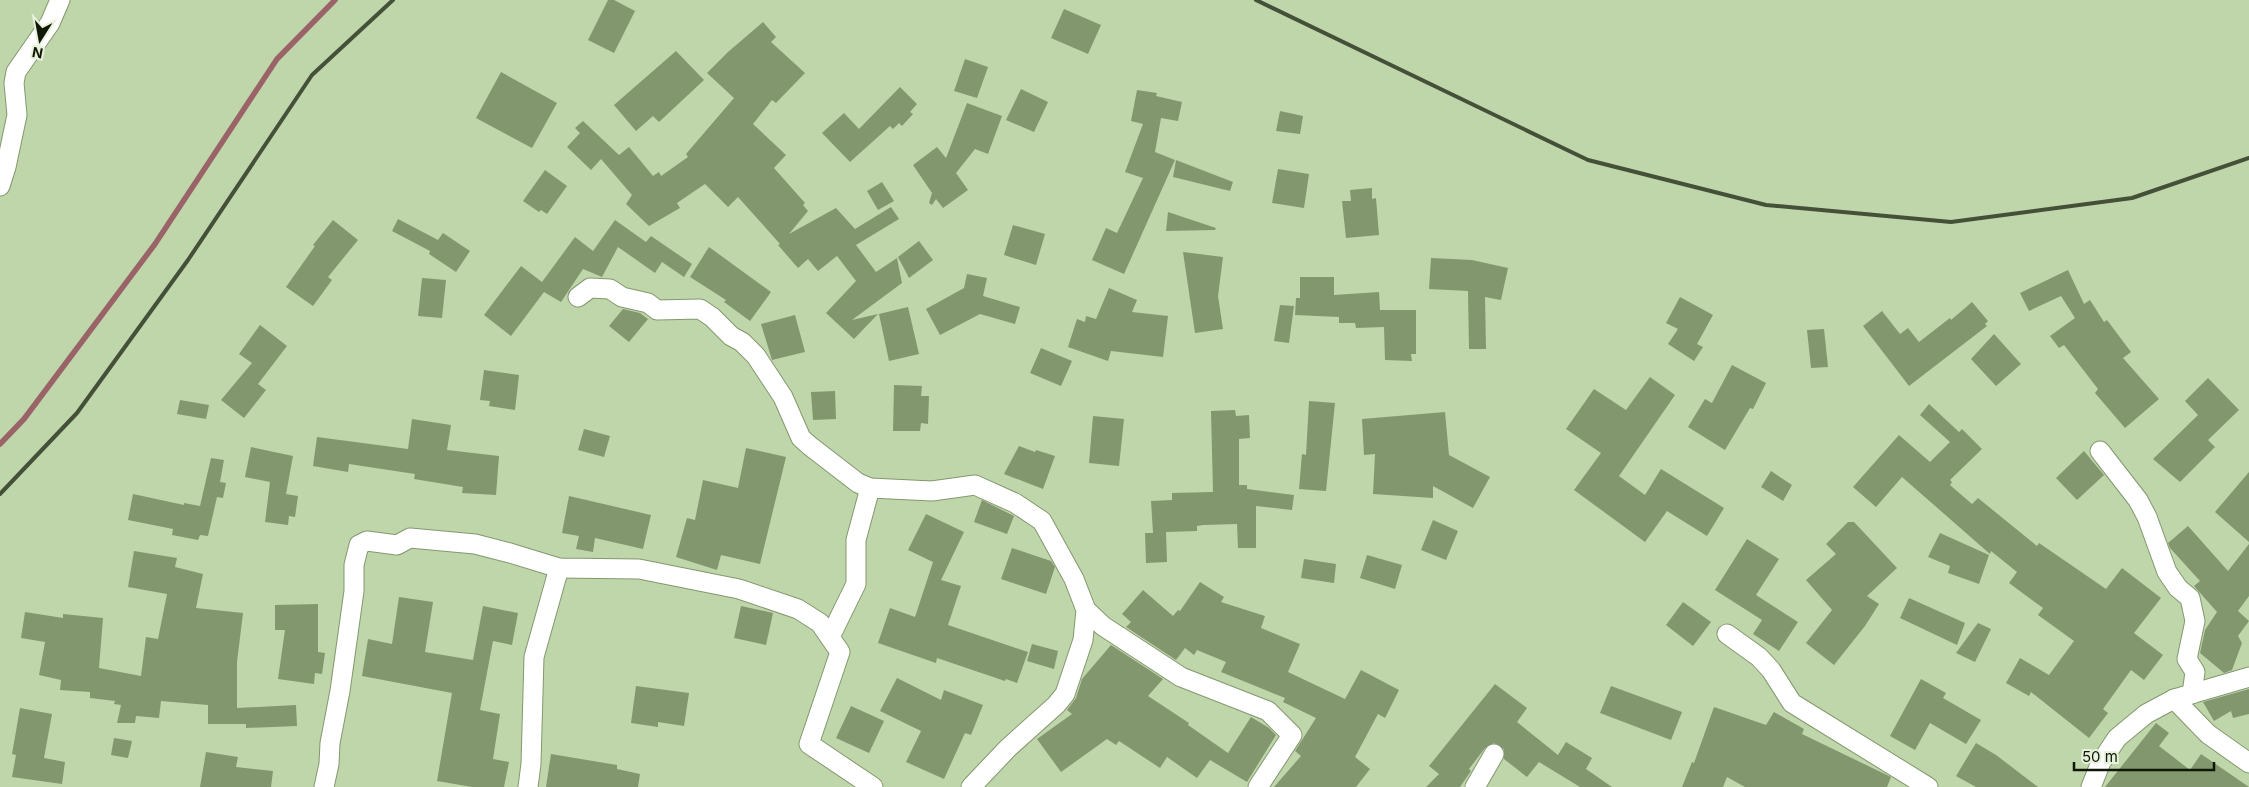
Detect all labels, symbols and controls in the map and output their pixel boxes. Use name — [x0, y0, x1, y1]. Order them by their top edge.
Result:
north arrow — [15, 15, 65, 65]
text: N — [31, 44, 44, 63]
scale bar — [2074, 740, 2214, 772]
text: 50 m — [2082, 747, 2118, 766]

